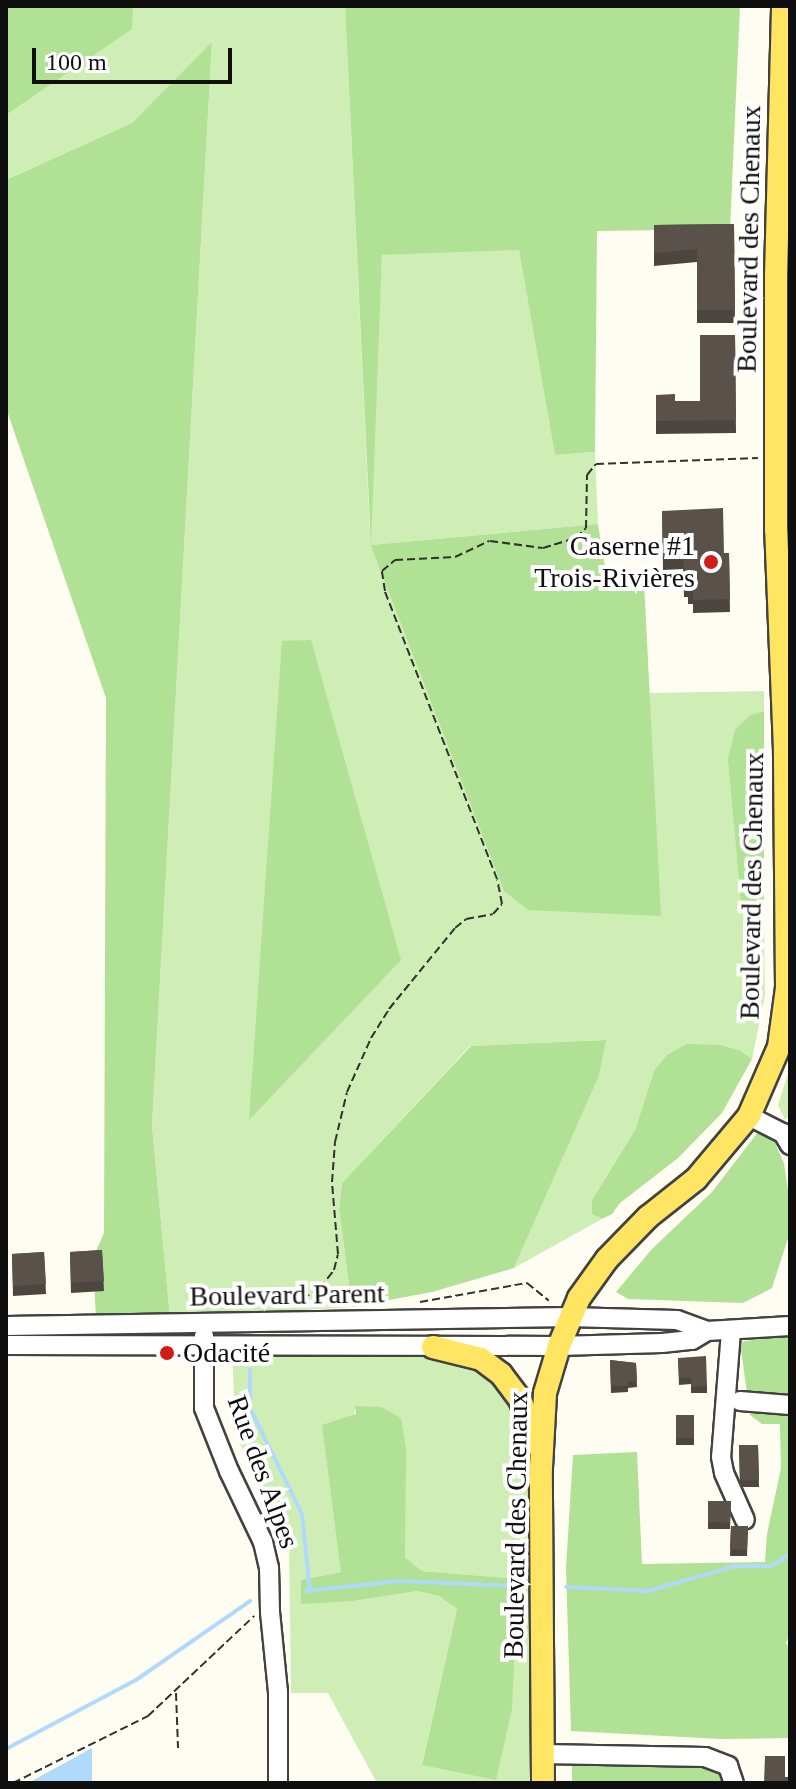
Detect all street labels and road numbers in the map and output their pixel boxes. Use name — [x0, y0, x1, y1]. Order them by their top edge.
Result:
street label: Boulevard des Chenaux — [730, 105, 768, 373]
street label: Boulevard des Chenaux — [733, 752, 771, 1020]
street label: Boulevard Parent — [189, 1276, 385, 1314]
street label: Rue des Alpes — [220, 1390, 306, 1554]
street label: Boulevard des Chenaux — [497, 1391, 535, 1659]

